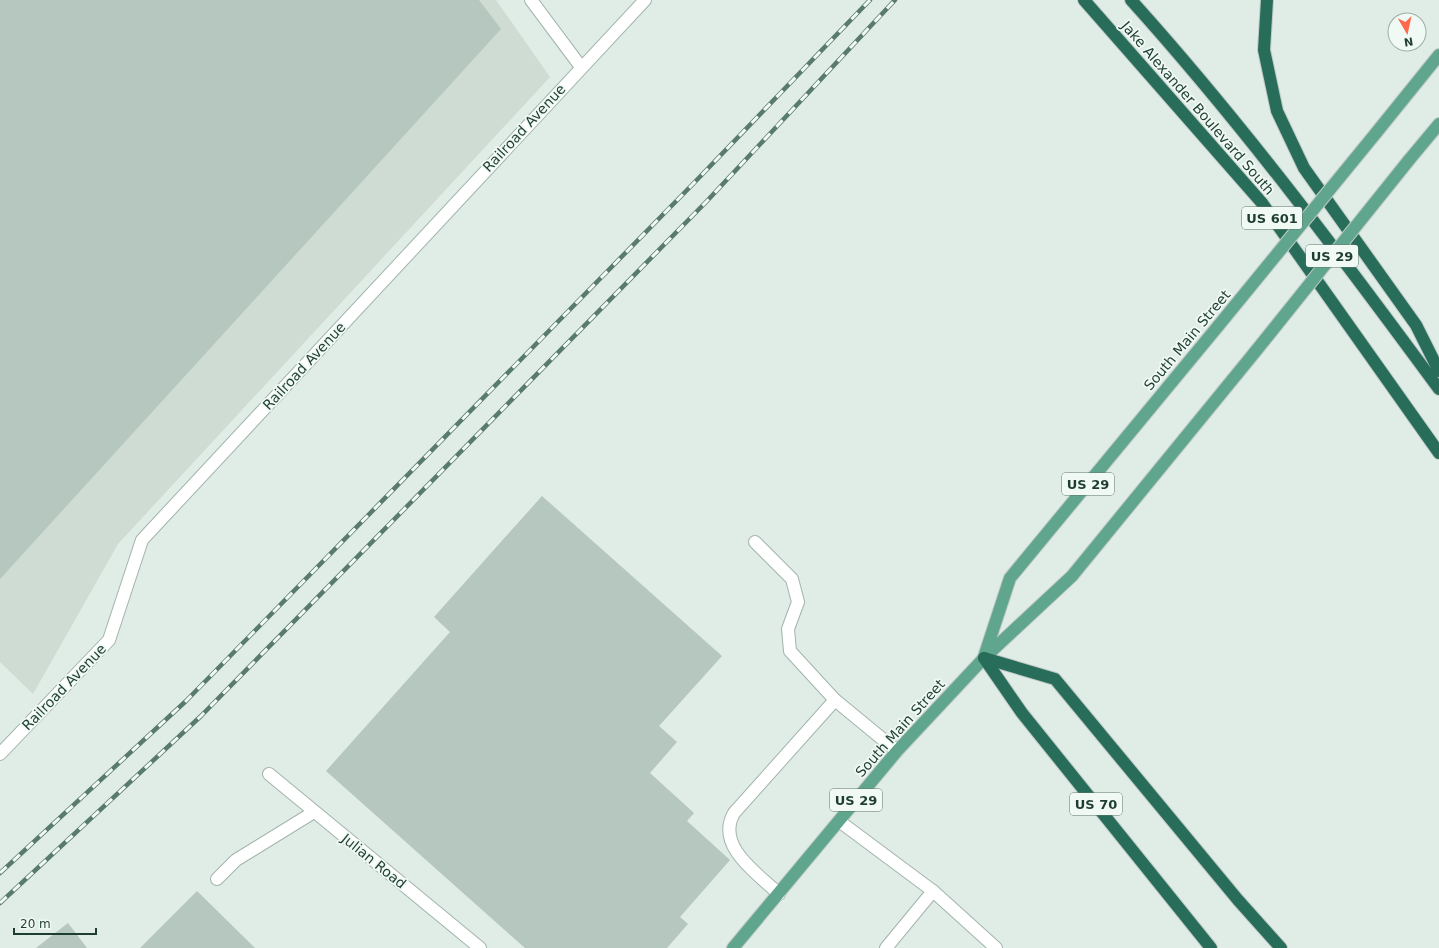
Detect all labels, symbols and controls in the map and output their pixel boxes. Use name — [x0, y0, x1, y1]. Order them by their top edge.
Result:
north arrow — [1387, 12, 1427, 52]
street label: Jake Alexander Boulevard South — [1118, 17, 1278, 198]
text: N — [1403, 34, 1414, 49]
street label: Railroad Avenue — [479, 81, 569, 175]
road number: US 601 — [1242, 207, 1302, 229]
road number: US 29 — [1306, 245, 1358, 267]
street label: South Main Street — [1141, 286, 1234, 393]
street label: Railroad Avenue — [259, 319, 349, 413]
road number: US 29 — [1062, 473, 1114, 495]
street label: Railroad Avenue — [19, 641, 109, 733]
street label: South Main Street — [852, 676, 948, 780]
road number: US 29 — [830, 789, 882, 811]
road number: US 70 — [1070, 793, 1122, 815]
street label: Julian Road — [338, 830, 409, 892]
scale bar — [14, 910, 96, 936]
text: 20 m — [20, 917, 51, 931]

